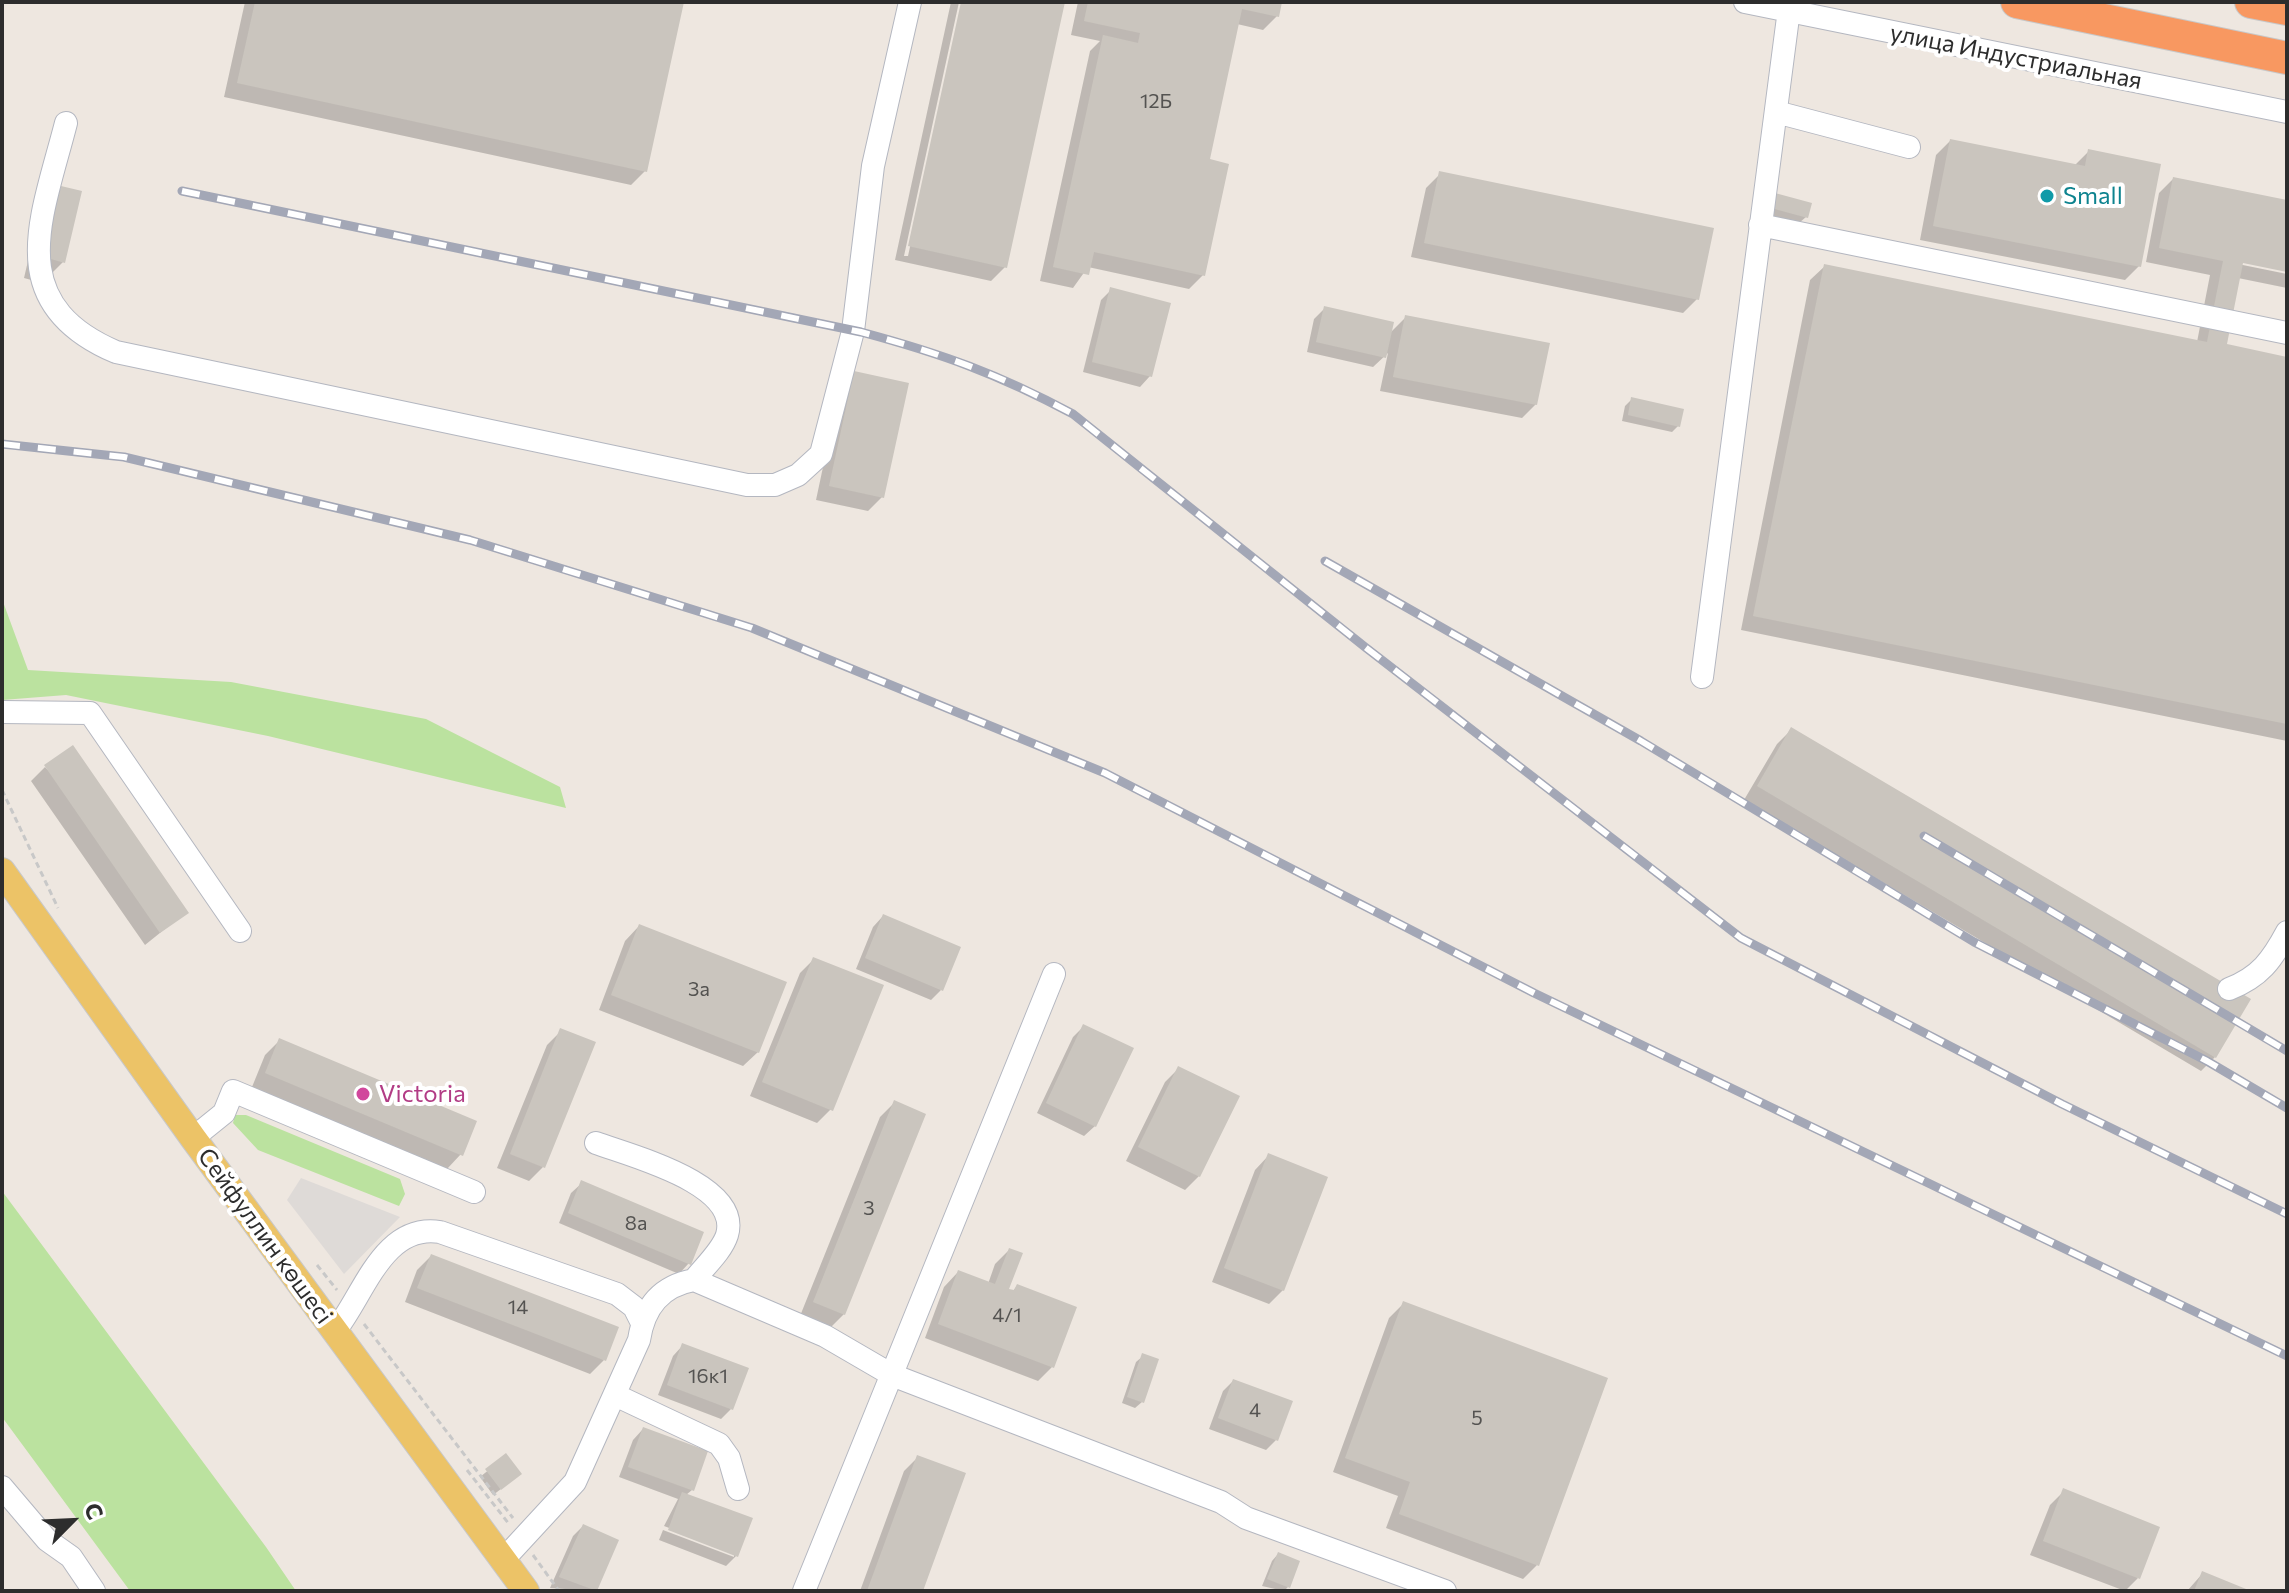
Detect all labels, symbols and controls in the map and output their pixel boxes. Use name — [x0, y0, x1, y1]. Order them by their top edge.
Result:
street label: улица Индустриальная — [1888, 18, 2144, 96]
house number: 12Б — [1140, 89, 1172, 113]
place label: Small — [2063, 182, 2123, 210]
marker: Small — [2038, 187, 2056, 205]
house number: 3а — [688, 977, 710, 1001]
place label: Victoria — [379, 1080, 466, 1108]
marker: Victoria — [354, 1085, 372, 1103]
street label: Сейфуллин көшесі — [192, 1143, 338, 1329]
house number: 3 — [863, 1196, 875, 1220]
house number: 8а — [625, 1211, 647, 1235]
house number: 14 — [508, 1295, 528, 1319]
house number: 4/1 — [992, 1303, 1022, 1327]
house number: 16к1 — [688, 1364, 728, 1388]
house number: 4 — [1249, 1398, 1261, 1422]
house number: 5 — [1471, 1406, 1483, 1430]
north arrow — [32, 1481, 112, 1561]
text: С — [79, 1499, 110, 1523]

